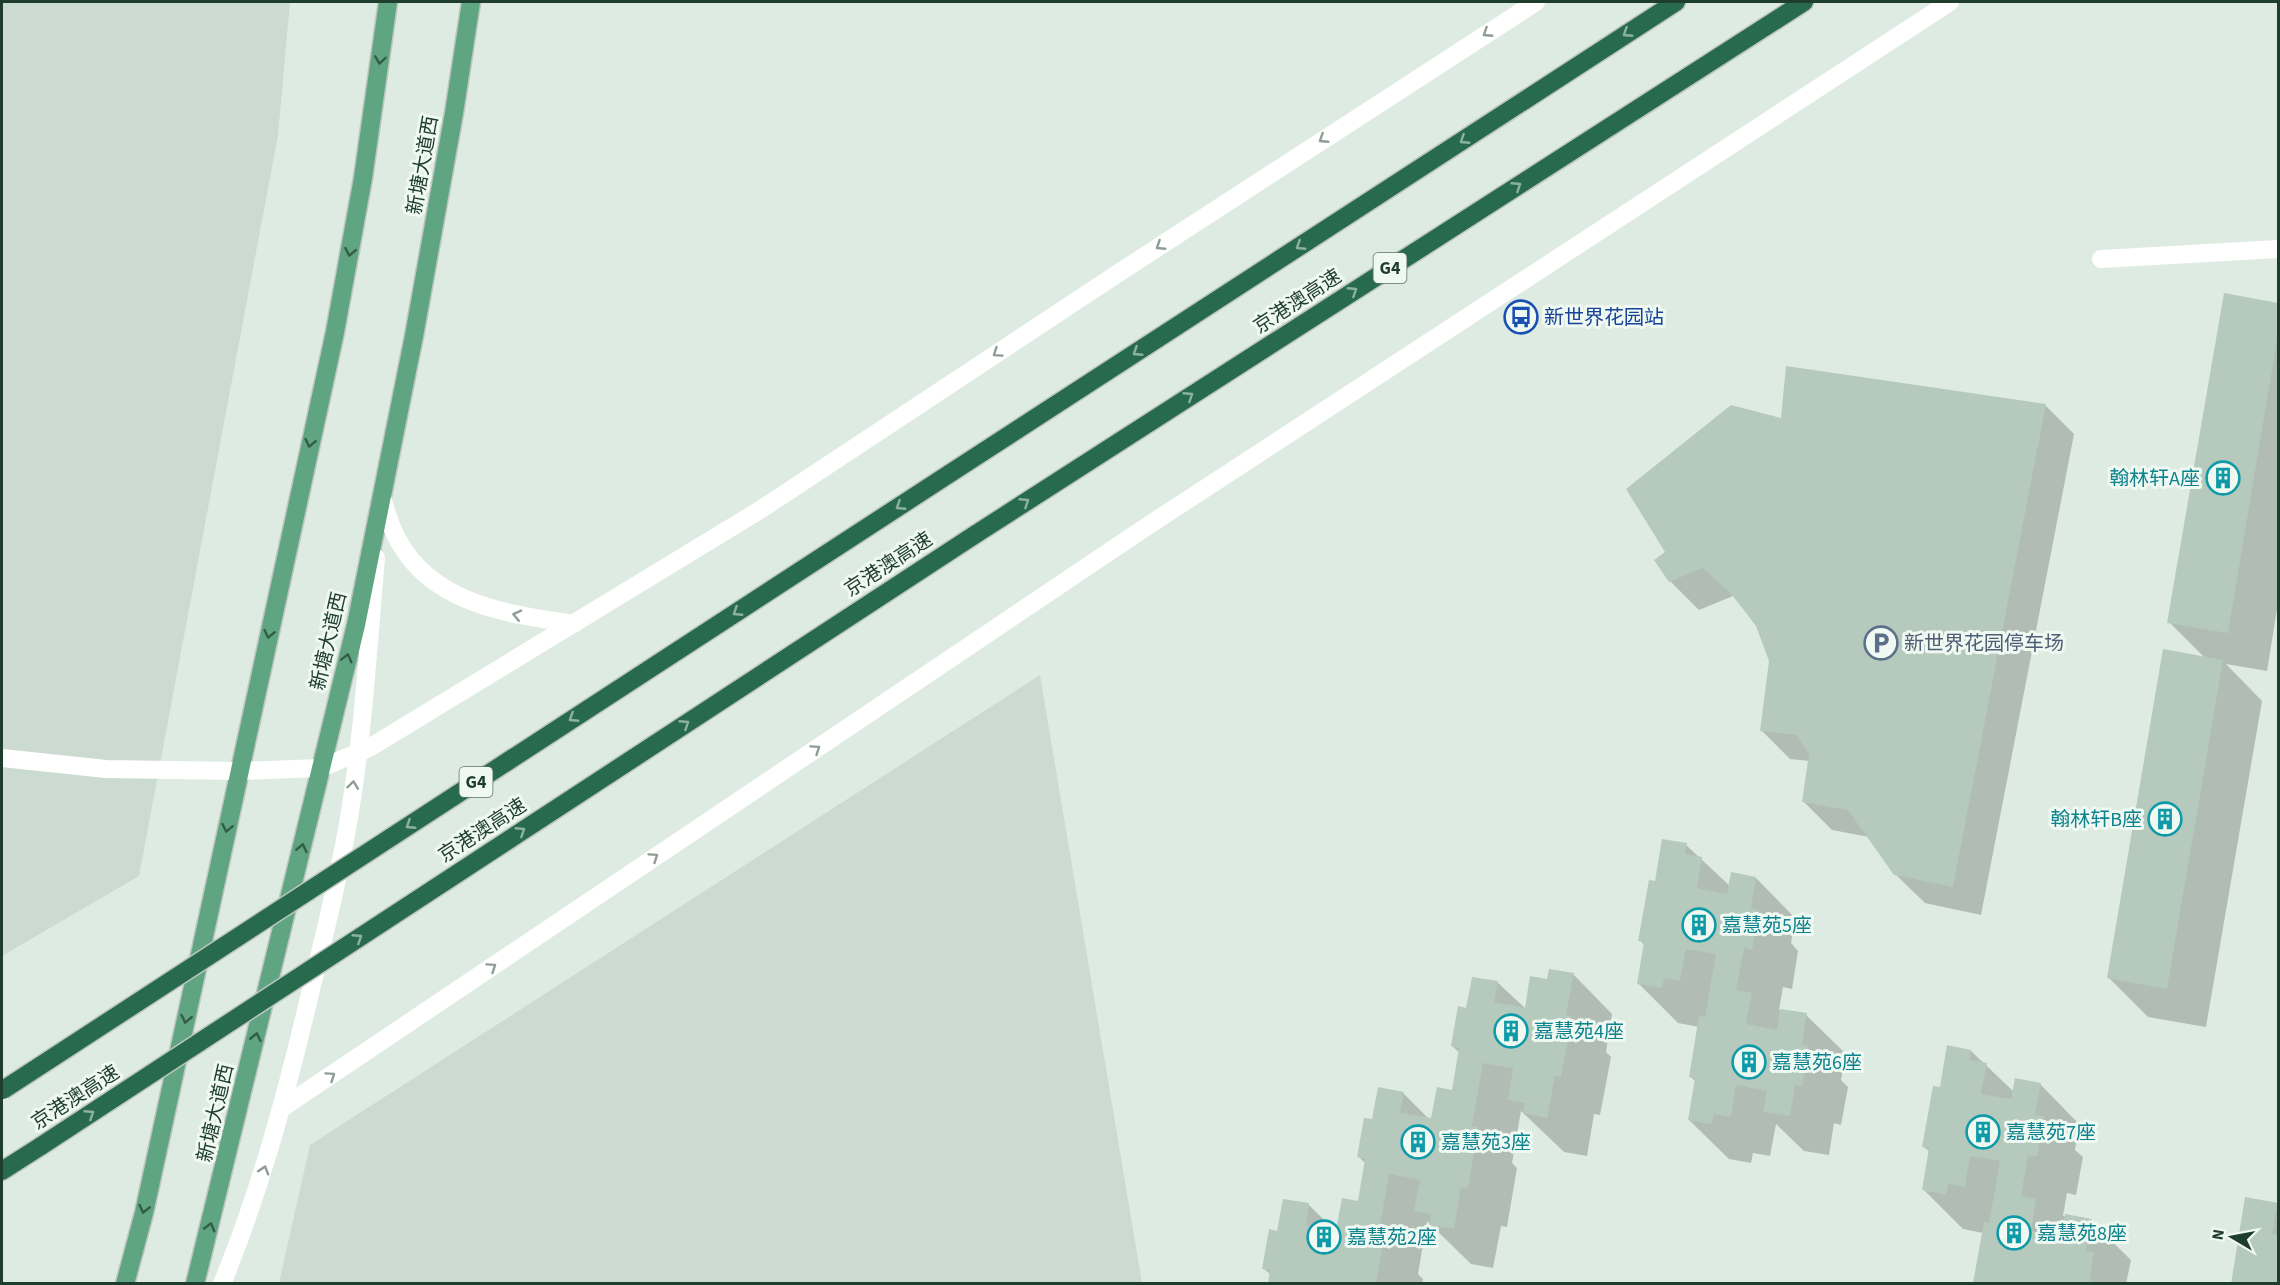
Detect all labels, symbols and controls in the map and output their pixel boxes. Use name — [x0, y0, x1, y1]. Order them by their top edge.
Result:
one-way arrow — [1482, 26, 1493, 37]
one-way arrow — [1623, 26, 1633, 38]
one-way arrow — [375, 55, 387, 64]
street label: 新塘大道西 — [401, 114, 445, 217]
one-way arrow — [1319, 132, 1329, 144]
one-way arrow — [1459, 132, 1470, 143]
one-way arrow — [1511, 181, 1521, 193]
one-way arrow — [1155, 239, 1166, 250]
one-way arrow — [1296, 239, 1307, 250]
one-way arrow — [344, 247, 356, 257]
road number: G4 — [1374, 253, 1406, 283]
street label: 京港澳高速 — [1248, 263, 1347, 341]
one-way arrow — [1346, 287, 1357, 298]
bus stop icon: 新世界花园站 — [1503, 299, 1539, 335]
place label: 新世界花园站 — [1544, 304, 1664, 332]
one-way arrow — [1132, 345, 1143, 356]
one-way arrow — [993, 346, 1004, 357]
one-way arrow — [1183, 392, 1193, 404]
one-way arrow — [305, 438, 318, 448]
building icon: 翰林轩A座 — [2205, 460, 2241, 496]
place label: 翰林轩A座 — [2109, 465, 2200, 493]
one-way arrow — [896, 498, 906, 510]
one-way arrow — [1018, 498, 1029, 509]
street label: 京港澳高速 — [839, 526, 938, 604]
street label: 新塘大道西 — [304, 589, 354, 693]
one-way arrow — [732, 605, 743, 616]
one-way arrow — [512, 609, 522, 622]
parking icon: 新世界花园停车场 — [1863, 625, 1899, 661]
one-way arrow — [263, 628, 276, 638]
place label: 新世界花园停车场 — [1904, 630, 2064, 658]
one-way arrow — [340, 653, 353, 663]
one-way arrow — [569, 711, 579, 723]
one-way arrow — [678, 721, 689, 732]
one-way arrow — [809, 745, 820, 756]
road number: G4 — [460, 767, 492, 797]
one-way arrow — [346, 780, 359, 789]
street label: 京港澳高速 — [433, 792, 532, 870]
building icon: 翰林轩B座 — [2147, 801, 2183, 837]
place label: 翰林轩B座 — [2050, 806, 2142, 834]
one-way arrow — [406, 818, 417, 829]
one-way arrow — [221, 823, 234, 833]
one-way arrow — [515, 827, 526, 838]
one-way arrow — [294, 843, 307, 853]
one-way arrow — [648, 853, 658, 865]
building icon: 嘉慧苑5座 — [1681, 907, 1717, 943]
place label: 嘉慧苑5座 — [1722, 912, 1812, 940]
one-way arrow — [352, 934, 363, 945]
one-way arrow — [486, 963, 497, 974]
one-way arrow — [180, 1013, 193, 1023]
building icon: 嘉慧苑4座 — [1493, 1013, 1529, 1049]
place label: 嘉慧苑4座 — [1534, 1018, 1624, 1046]
one-way arrow — [249, 1033, 262, 1043]
building icon: 嘉慧苑6座 — [1731, 1044, 1767, 1080]
place label: 嘉慧苑6座 — [1772, 1049, 1862, 1077]
street label: 京港澳高速 — [26, 1059, 125, 1137]
street label: 新塘大道西 — [191, 1061, 241, 1165]
one-way arrow — [324, 1072, 335, 1083]
one-way arrow — [83, 1110, 94, 1121]
building icon: 嘉慧苑7座 — [1965, 1114, 2001, 1150]
place label: 嘉慧苑7座 — [2006, 1119, 2096, 1147]
building icon: 嘉慧苑3座 — [1400, 1124, 1436, 1160]
place label: 嘉慧苑3座 — [1441, 1129, 1531, 1157]
one-way arrow — [257, 1165, 269, 1176]
one-way arrow — [139, 1204, 152, 1214]
north arrow — [2202, 1207, 2262, 1267]
building icon: 嘉慧苑8座 — [1996, 1215, 2032, 1251]
building icon: 嘉慧苑2座 — [1306, 1219, 1342, 1255]
place label: 嘉慧苑8座 — [2037, 1220, 2127, 1248]
one-way arrow — [203, 1222, 215, 1233]
place label: 嘉慧苑2座 — [1347, 1224, 1437, 1252]
text: N — [2206, 1227, 2230, 1242]

